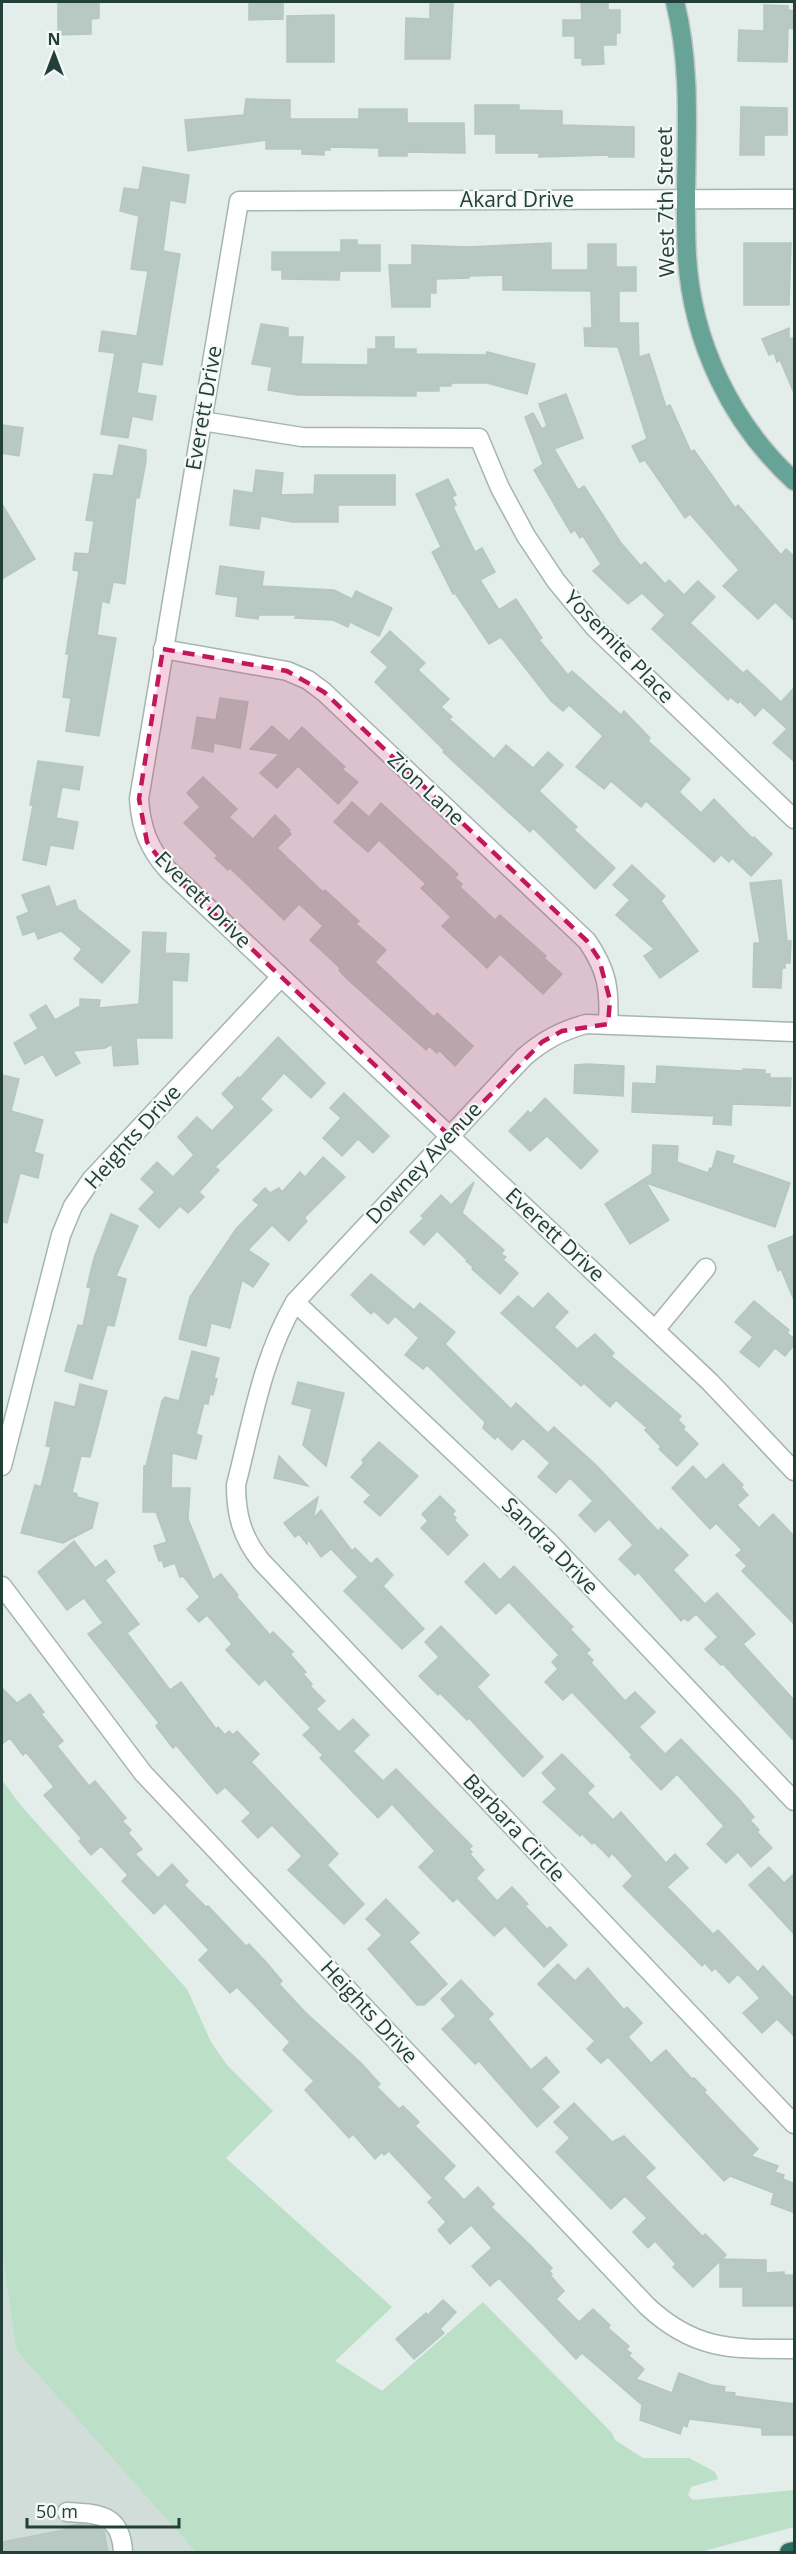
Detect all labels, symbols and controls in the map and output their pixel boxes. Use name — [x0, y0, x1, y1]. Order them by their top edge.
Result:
north arrow — [24, 24, 84, 84]
text: N — [47, 28, 61, 50]
street label: West 7th Street — [650, 126, 680, 278]
street label: Akard Drive — [460, 185, 574, 213]
street label: Everett Drive — [178, 343, 228, 472]
street label: Yosemite Place — [559, 584, 681, 709]
street label: Zion Lane — [382, 745, 471, 831]
street label: Everett Drive — [149, 845, 258, 954]
street label: Heights Drive — [78, 1078, 187, 1194]
street label: Downey Avenue — [359, 1095, 487, 1230]
street label: Everett Drive — [500, 1181, 611, 1288]
street label: Sandra Drive — [496, 1491, 605, 1600]
street label: Barbara Circle — [457, 1767, 572, 1887]
street label: Heights Drive — [315, 1954, 425, 2069]
scale bar — [27, 2491, 178, 2529]
text: 50 m — [36, 2499, 78, 2523]

